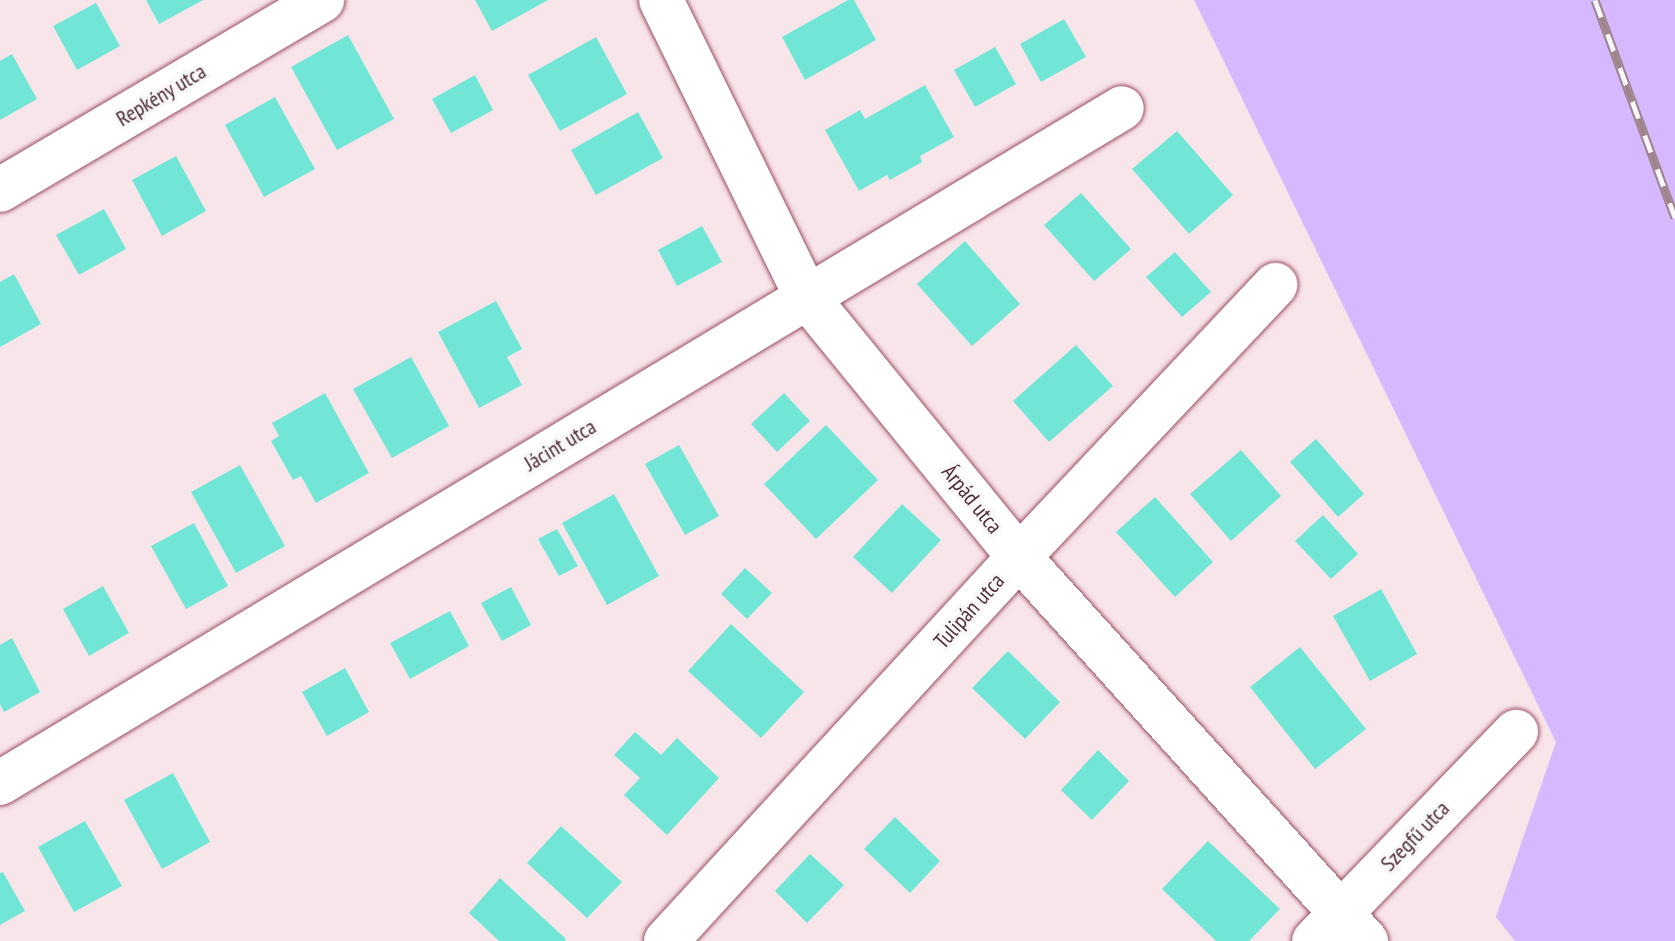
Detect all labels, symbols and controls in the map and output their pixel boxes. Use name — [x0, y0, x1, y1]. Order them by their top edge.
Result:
street label: Repkény utca — [111, 58, 211, 132]
street label: Jácint utca — [519, 413, 601, 477]
street label: Árpád utca — [936, 459, 1008, 539]
street label: Tulipán utca — [928, 568, 1010, 654]
street label: Szegfű utca — [1375, 795, 1455, 877]

